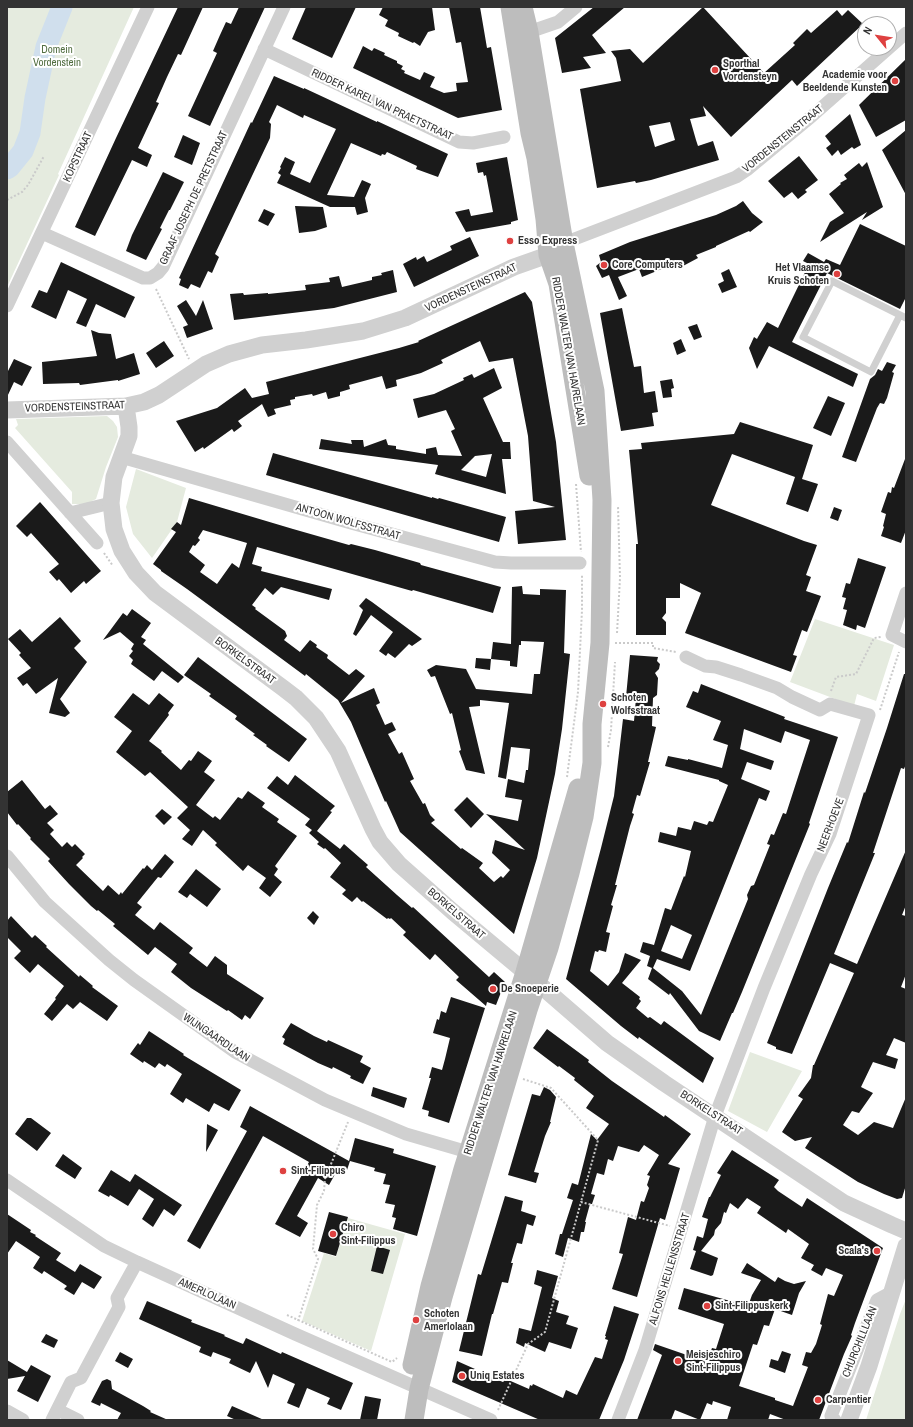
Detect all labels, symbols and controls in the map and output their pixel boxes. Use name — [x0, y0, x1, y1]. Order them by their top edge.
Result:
north arrow — [857, 16, 897, 56]
text: N — [860, 24, 875, 37]
park label: Domein Vordenstein — [33, 43, 81, 69]
place label: Sporthal Vordensteyn — [723, 57, 777, 83]
marker: Sporthal Vordensteyn — [710, 65, 720, 75]
street label: RIDDER KAREL VAN PRAETSTRAAT — [309, 66, 455, 144]
place label: Academie voor Beeldende Kunsten — [803, 68, 887, 94]
marker: Academie voor Beeldende Kunsten — [890, 76, 900, 86]
street label: VORDENSTEINSTRAAT — [740, 102, 826, 176]
street label: GRAAF JOSEPH DE PRETSTRAAT — [157, 129, 231, 267]
street label: KOPSTRAAT — [61, 130, 95, 184]
place label: Esso Express — [518, 234, 577, 248]
marker: Esso Express — [505, 236, 515, 246]
place label: Core Computers — [612, 258, 683, 272]
marker: Core Computers — [599, 260, 609, 270]
street label: VORDENSTEINSTRAAT — [423, 261, 519, 315]
place label: Het Vlaamse Kruis Schoten — [768, 261, 829, 287]
marker: Het Vlaamse Kruis Schoten — [832, 269, 842, 279]
street label: RIDDER WALTER VAN HAVRELAAN — [548, 276, 588, 426]
street label: VORDENSTEINSTRAAT — [25, 399, 125, 415]
street label: ANTOON WOLFSSTRAAT — [294, 501, 402, 543]
street label: BORKELSTRAAT — [212, 635, 278, 687]
place label: Schoten Wolfsstraat — [611, 691, 660, 717]
marker: Schoten Wolfsstraat — [598, 699, 608, 709]
street label: NEERHOEVE — [815, 796, 847, 854]
street label: BORKELSTRAAT — [425, 886, 487, 942]
place label: De Snoeperie — [501, 982, 559, 996]
marker: De Snoeperie — [488, 984, 498, 994]
street label: RIDDER WALTER VAN HAVRELAAN — [461, 1009, 521, 1157]
street label: WIJNGAARDLAAN — [180, 1011, 252, 1065]
street label: BORKELSTRAAT — [677, 1088, 745, 1138]
place label: Sint-Filippus — [291, 1164, 346, 1178]
marker: Sint-Filippus — [278, 1166, 288, 1176]
street label: ALFONS HEULENSSTRAAT — [647, 1212, 693, 1326]
place label: Chiro Sint-Filippus — [341, 1221, 396, 1247]
marker: Chiro Sint-Filippus — [328, 1229, 338, 1239]
place label: Scala's — [838, 1244, 869, 1258]
marker: Scala's — [872, 1246, 882, 1256]
street label: AMERLOLAAN — [176, 1275, 238, 1313]
place label: Sint-Filippuskerk — [715, 1299, 788, 1313]
marker: Sint-Filippuskerk — [702, 1301, 712, 1311]
street label: CHURCHILLLAAN — [840, 1305, 880, 1379]
place label: Schoten Amerlolaan — [424, 1307, 473, 1333]
marker: Schoten Amerlolaan — [411, 1315, 421, 1325]
place label: Meisjeschiro Sint-Filippus — [686, 1348, 741, 1374]
marker: Meisjeschiro Sint-Filippus — [673, 1356, 683, 1366]
place label: Uniq Estates — [470, 1369, 525, 1383]
marker: Uniq Estates — [457, 1371, 467, 1381]
place label: Carpentier — [826, 1393, 871, 1407]
marker: Carpentier — [813, 1395, 823, 1405]

